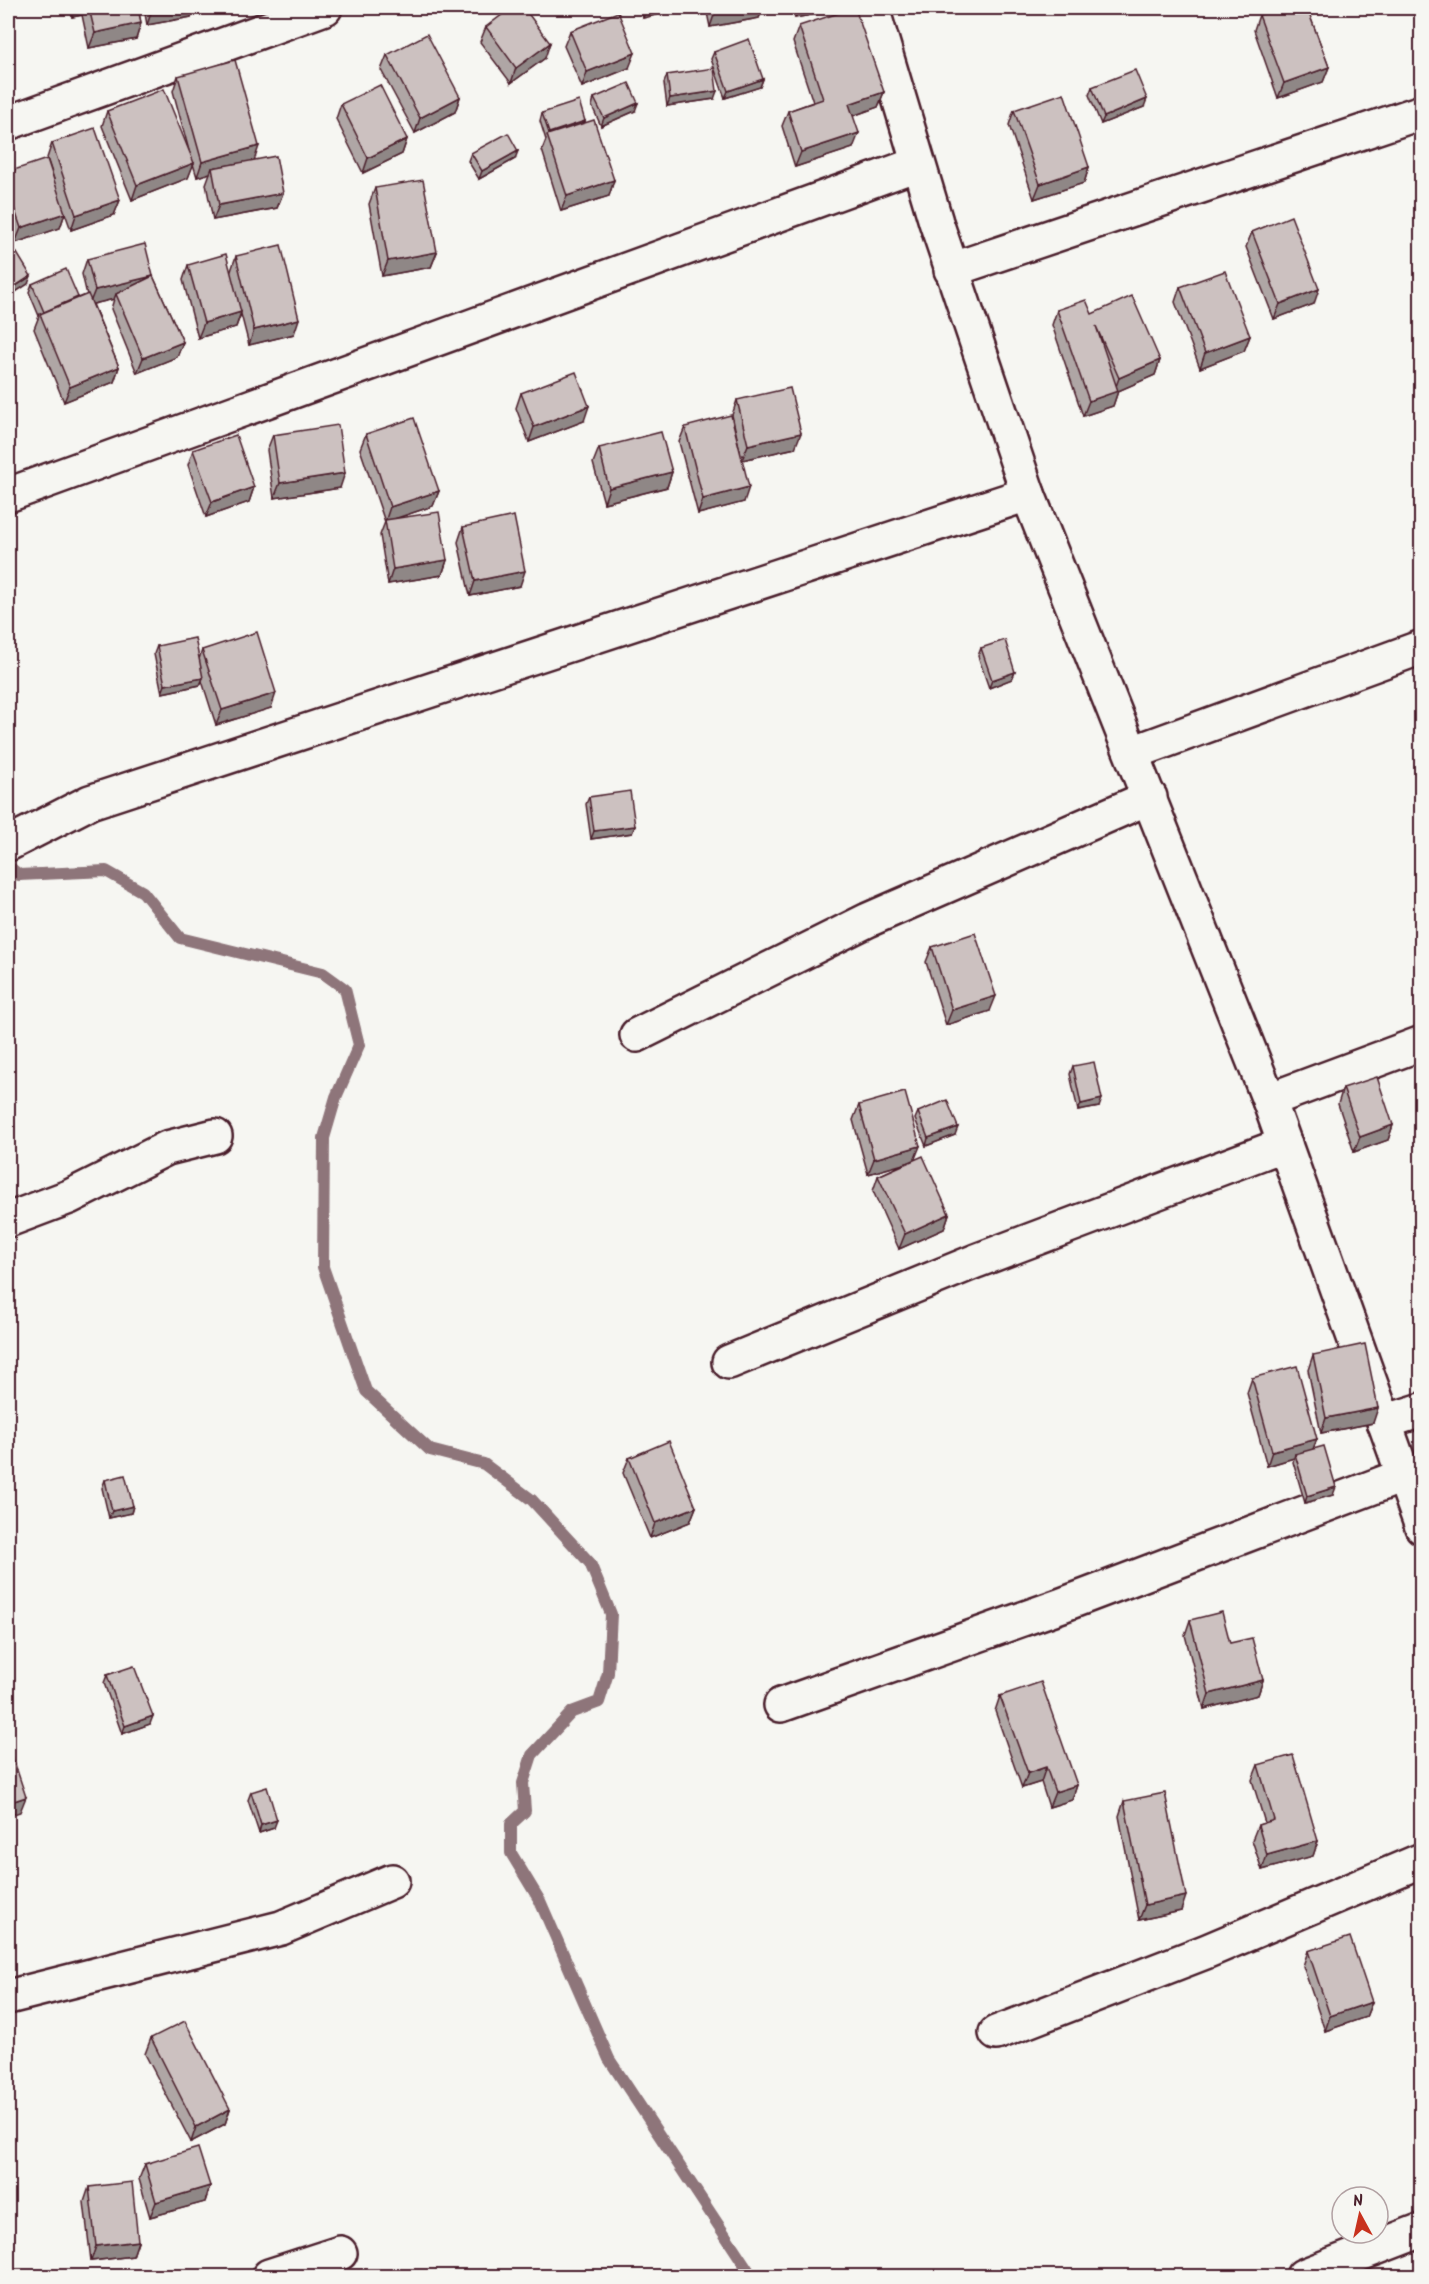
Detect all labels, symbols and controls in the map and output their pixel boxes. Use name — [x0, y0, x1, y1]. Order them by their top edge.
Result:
north arrow — [1330, 2185, 1390, 2245]
text: N — [1351, 2189, 1365, 2215]

